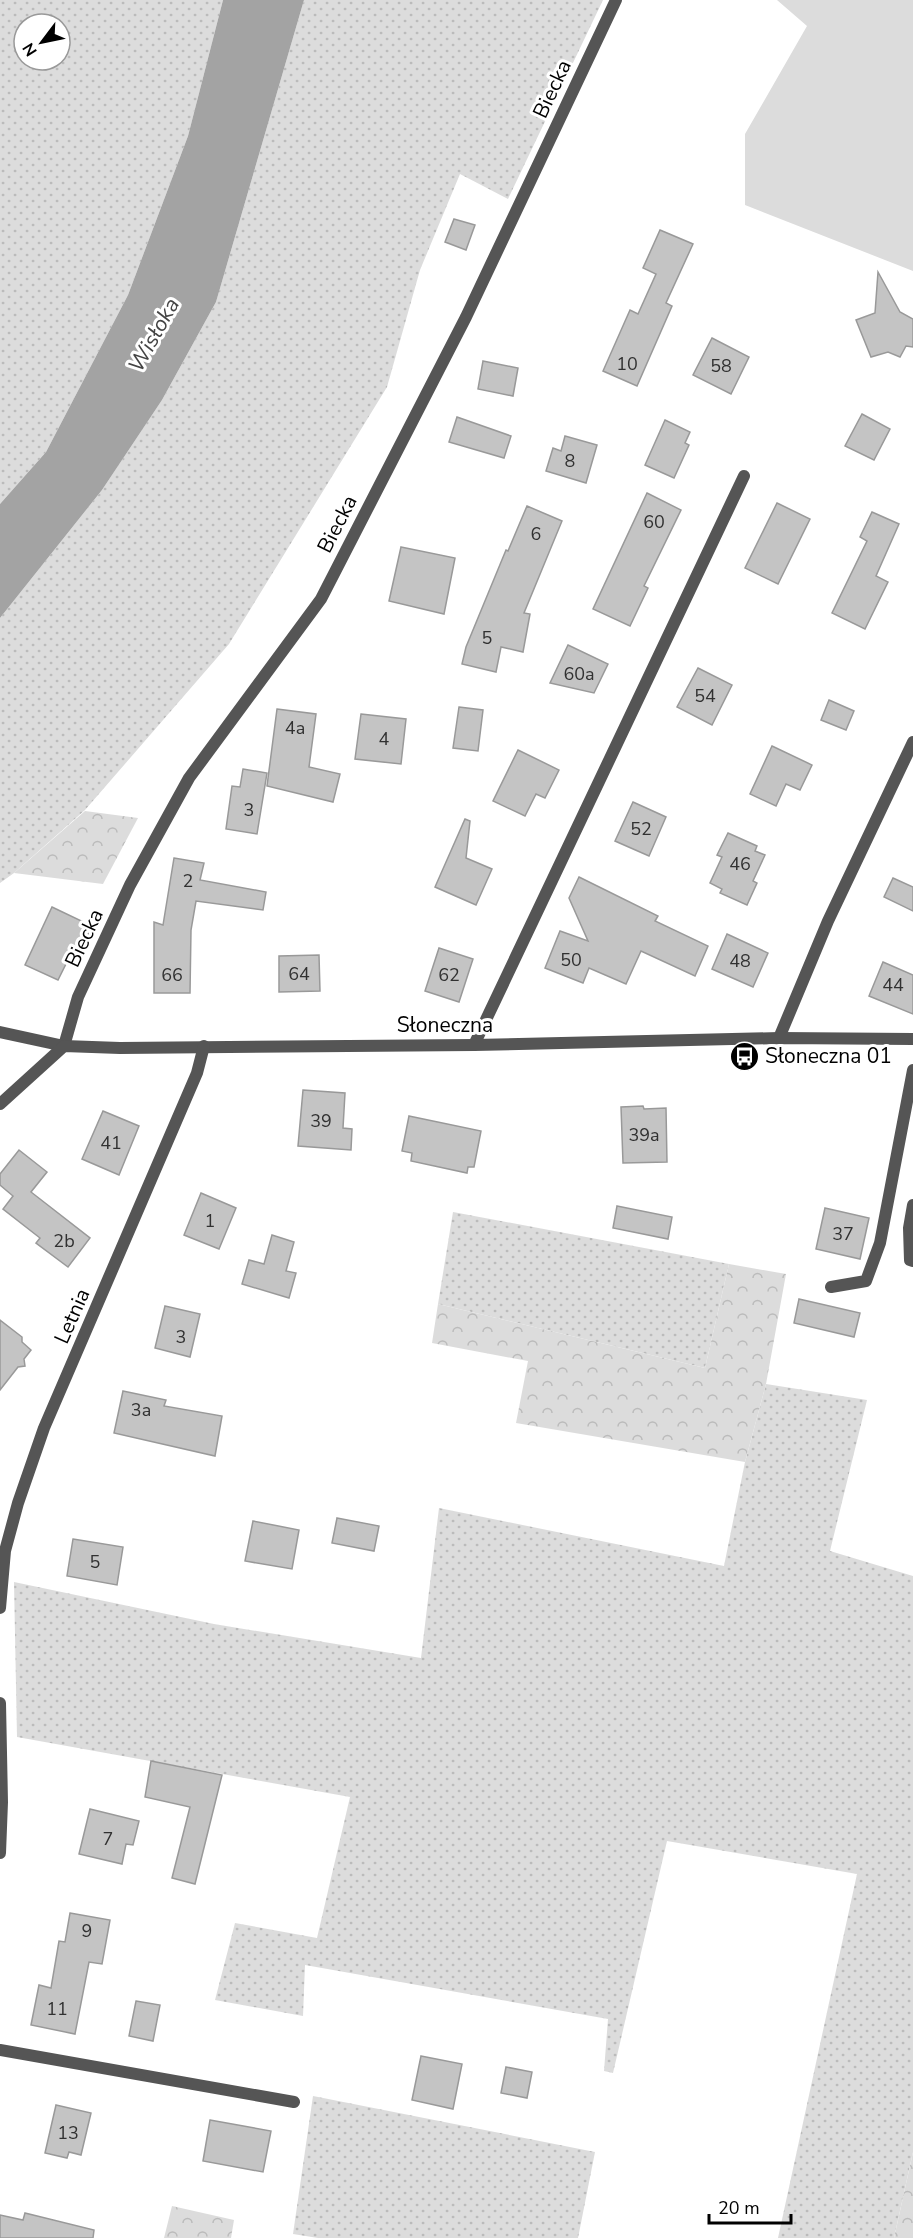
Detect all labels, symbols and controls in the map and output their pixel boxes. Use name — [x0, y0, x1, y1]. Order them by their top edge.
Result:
north arrow — [12, 12, 72, 72]
text: N — [18, 39, 43, 60]
street label: Biecka — [526, 55, 578, 123]
water label: Wisłoka — [121, 292, 187, 378]
house number: 10 — [616, 352, 638, 376]
house number: 58 — [710, 354, 732, 378]
house number: 8 — [565, 449, 575, 473]
street label: Biecka — [311, 490, 363, 558]
house number: 60 — [643, 510, 665, 534]
house number: 6 — [531, 522, 541, 546]
house number: 5 — [482, 626, 492, 650]
house number: 60a — [563, 662, 595, 686]
house number: 54 — [694, 684, 716, 708]
house number: 4a — [285, 716, 305, 740]
house number: 4 — [379, 727, 390, 751]
house number: 3 — [244, 798, 254, 822]
house number: 52 — [630, 817, 652, 841]
house number: 46 — [729, 852, 751, 876]
house number: 2 — [183, 869, 193, 893]
street label: Biecka — [58, 904, 110, 972]
house number: 50 — [560, 948, 582, 972]
house number: 48 — [729, 949, 751, 973]
house number: 64 — [288, 962, 310, 986]
house number: 66 — [161, 963, 183, 987]
house number: 62 — [438, 963, 460, 987]
house number: 44 — [882, 973, 904, 997]
street label: Słoneczna — [397, 1011, 493, 1039]
bus stop icon: Słoneczna 01 — [728, 1040, 760, 1072]
place label: Słoneczna 01 — [765, 1042, 892, 1070]
house number: 39 — [310, 1109, 332, 1133]
house number: 39a — [628, 1123, 660, 1147]
house number: 41 — [100, 1131, 122, 1155]
house number: 1 — [205, 1209, 215, 1233]
house number: 37 — [832, 1222, 854, 1246]
house number: 2b — [53, 1229, 75, 1253]
street label: Letnia — [47, 1284, 97, 1348]
house number: 3 — [176, 1325, 186, 1349]
house number: 3a — [131, 1398, 151, 1422]
house number: 5 — [90, 1550, 100, 1574]
house number: 7 — [103, 1827, 113, 1851]
house number: 9 — [82, 1919, 92, 1943]
house number: 11 — [46, 1997, 68, 2021]
house number: 13 — [57, 2121, 79, 2145]
scale bar — [709, 2187, 792, 2225]
text: 20 m — [718, 2196, 760, 2220]

